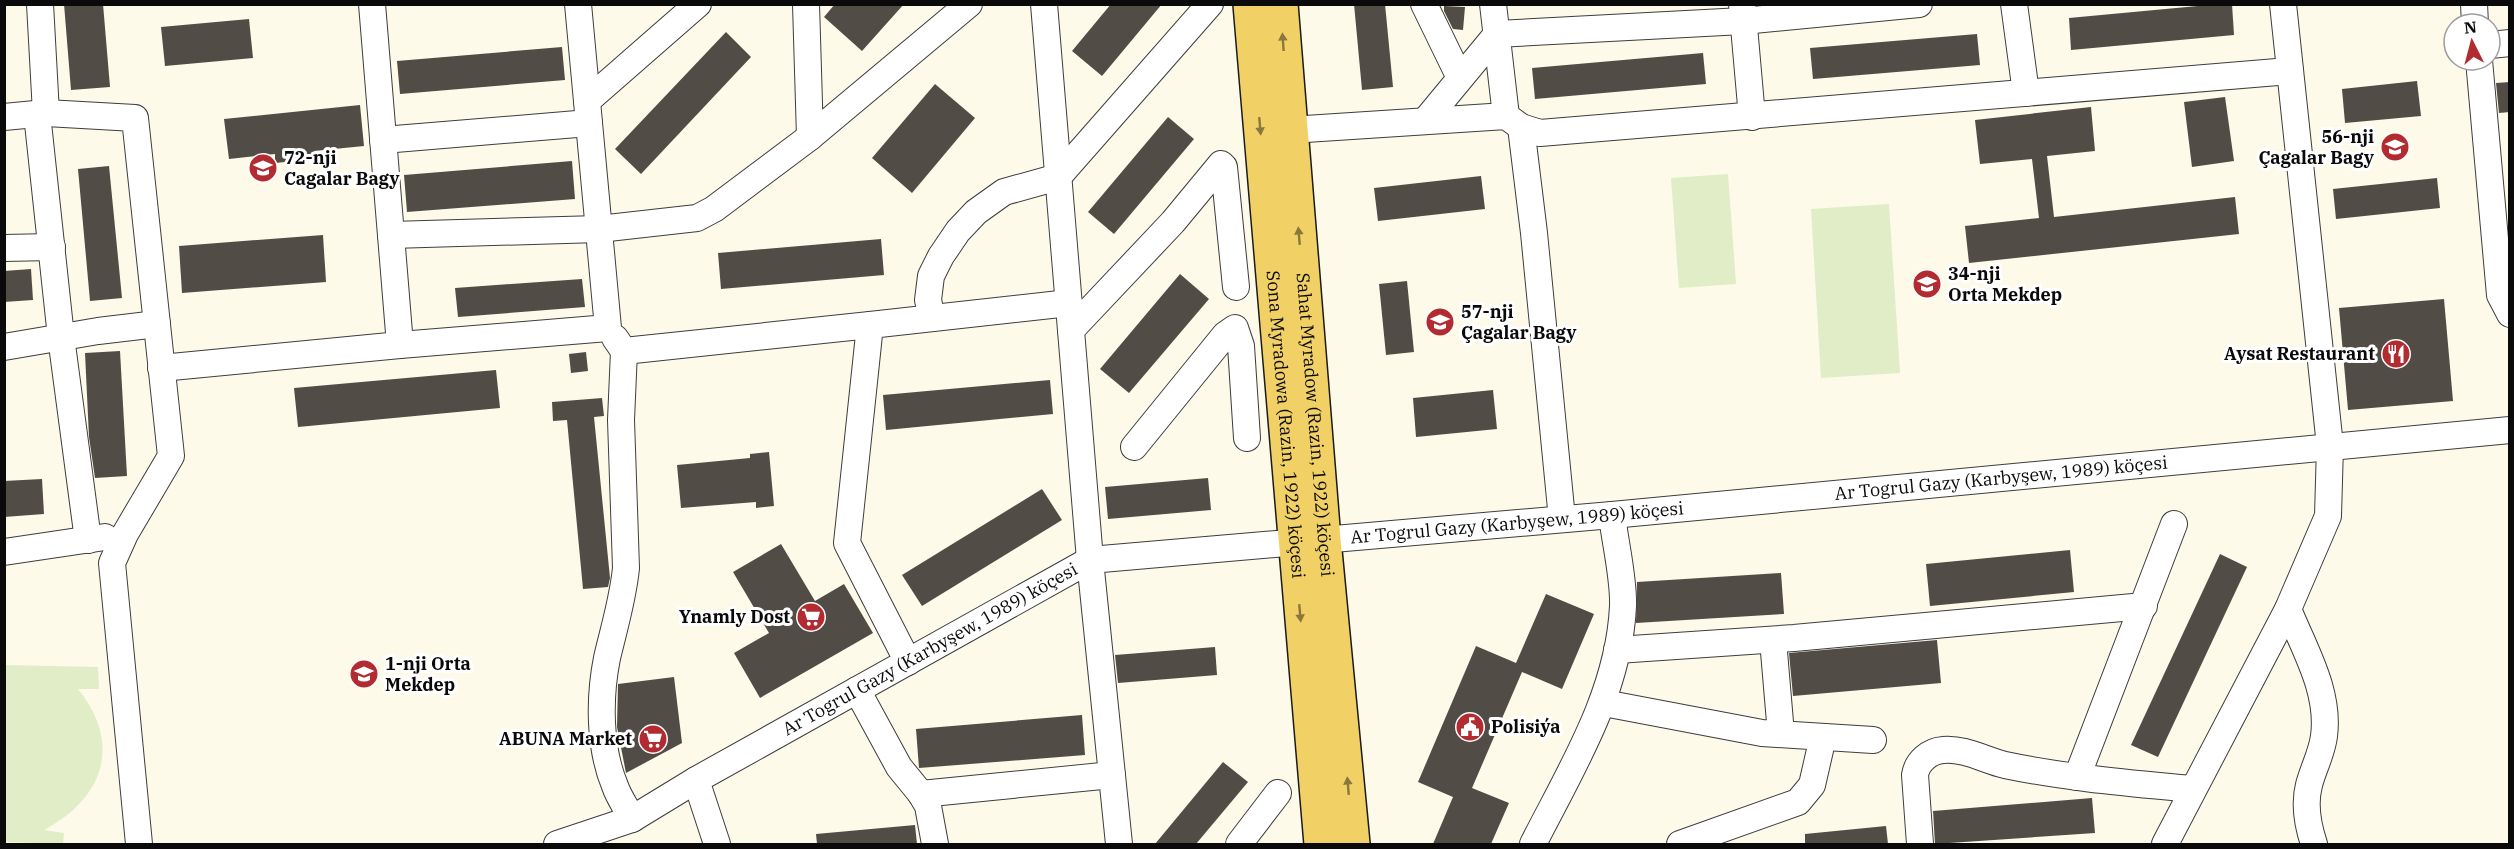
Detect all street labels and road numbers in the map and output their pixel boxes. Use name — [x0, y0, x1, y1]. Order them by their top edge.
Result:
street label: Sona Myradowa (Razin, 1922) köçesi — [1262, 270, 1311, 580]
street label: Sahat Myradow (Razin, 1922) köçesi — [1292, 272, 1339, 578]
street label: Ar Togrul Gazy (Karbyşew, 1989) köçesi — [1833, 450, 2169, 505]
street label: Ar Togrul Gazy (Karbyşew, 1989) köçesi — [1350, 496, 1685, 548]
street label: Ar Togrul Gazy (Karbyşew, 1989) köçesi — [778, 557, 1082, 740]

